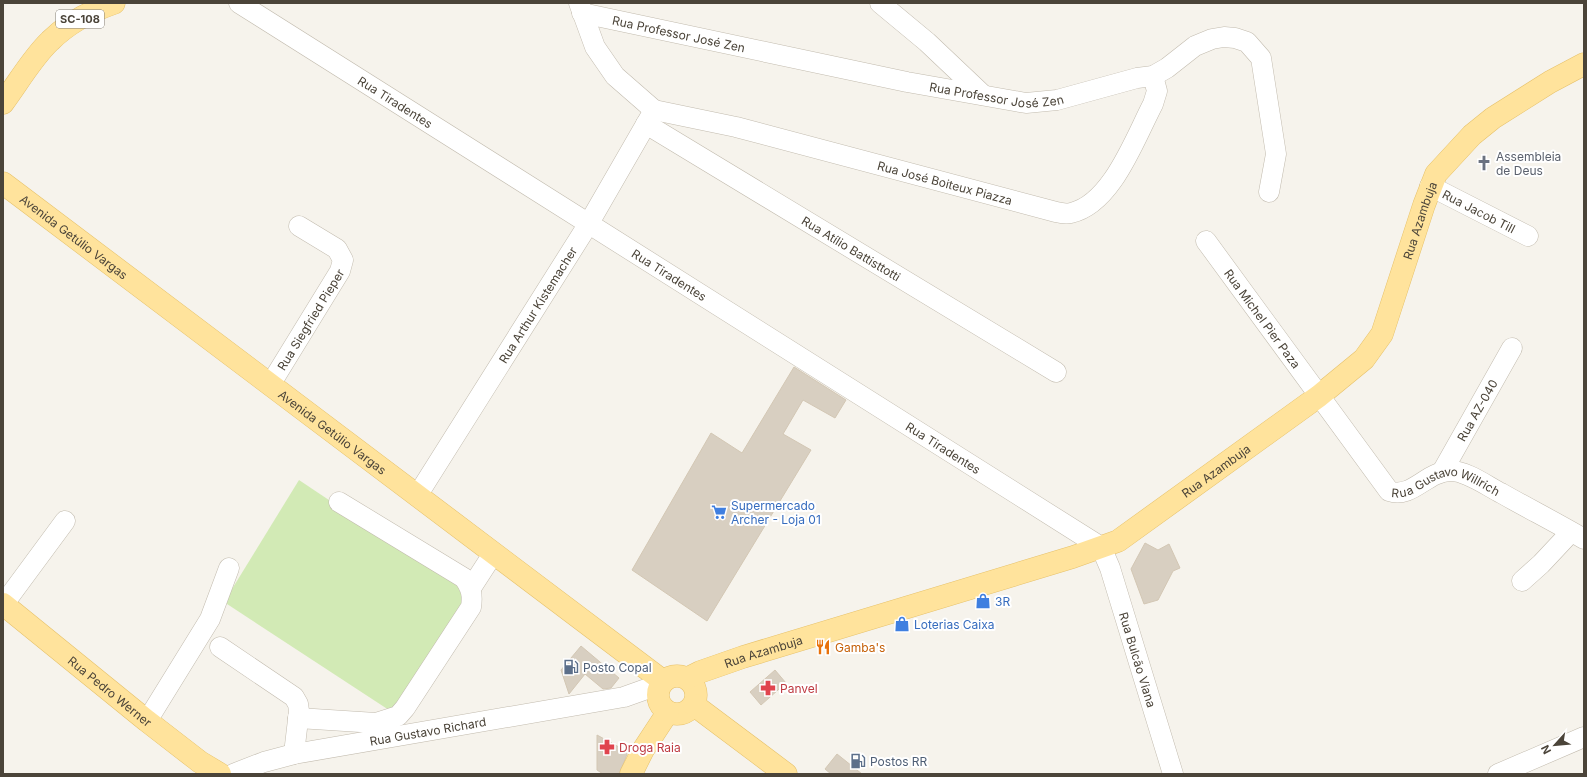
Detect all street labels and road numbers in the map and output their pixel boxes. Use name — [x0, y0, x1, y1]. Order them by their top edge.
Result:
road number: SC-108 — [56, 10, 104, 28]
street label: Rua Professor José Zen — [611, 12, 747, 55]
street label: Rua Tiradentes — [355, 73, 436, 131]
street label: Rua Professor José Zen — [928, 79, 1065, 111]
street label: Rua José Boiteux Piazza — [876, 157, 1014, 208]
street label: Rua Azambuja — [1399, 179, 1440, 261]
street label: Rua Jacob Till — [1440, 186, 1518, 236]
street label: Avenida Getúlio Vargas — [17, 191, 131, 282]
street label: Rua Atílio Battisttotti — [799, 213, 904, 284]
street label: Rua Arthur Kistemacher — [495, 243, 580, 366]
street label: Rua Tiradentes — [629, 245, 710, 304]
street label: Rua Siegfried Pieper — [273, 266, 347, 373]
street label: Rua Michel Pier Paza — [1221, 266, 1304, 371]
street label: Rua AZ-040 — [1453, 377, 1500, 444]
street label: Avenida Getúlio Vargas — [276, 386, 390, 477]
street label: Rua Tiradentes — [903, 418, 984, 477]
street label: Rua Azambuja — [1178, 441, 1253, 500]
street label: Rua Gustavo Willrich — [1391, 463, 1503, 500]
street label: Rua Bulcão Viana — [1116, 610, 1160, 709]
street label: Rua Azambuja — [722, 632, 804, 671]
street label: Rua Pedro Werner — [65, 653, 155, 730]
street label: Rua Gustavo Richard — [368, 713, 487, 748]

